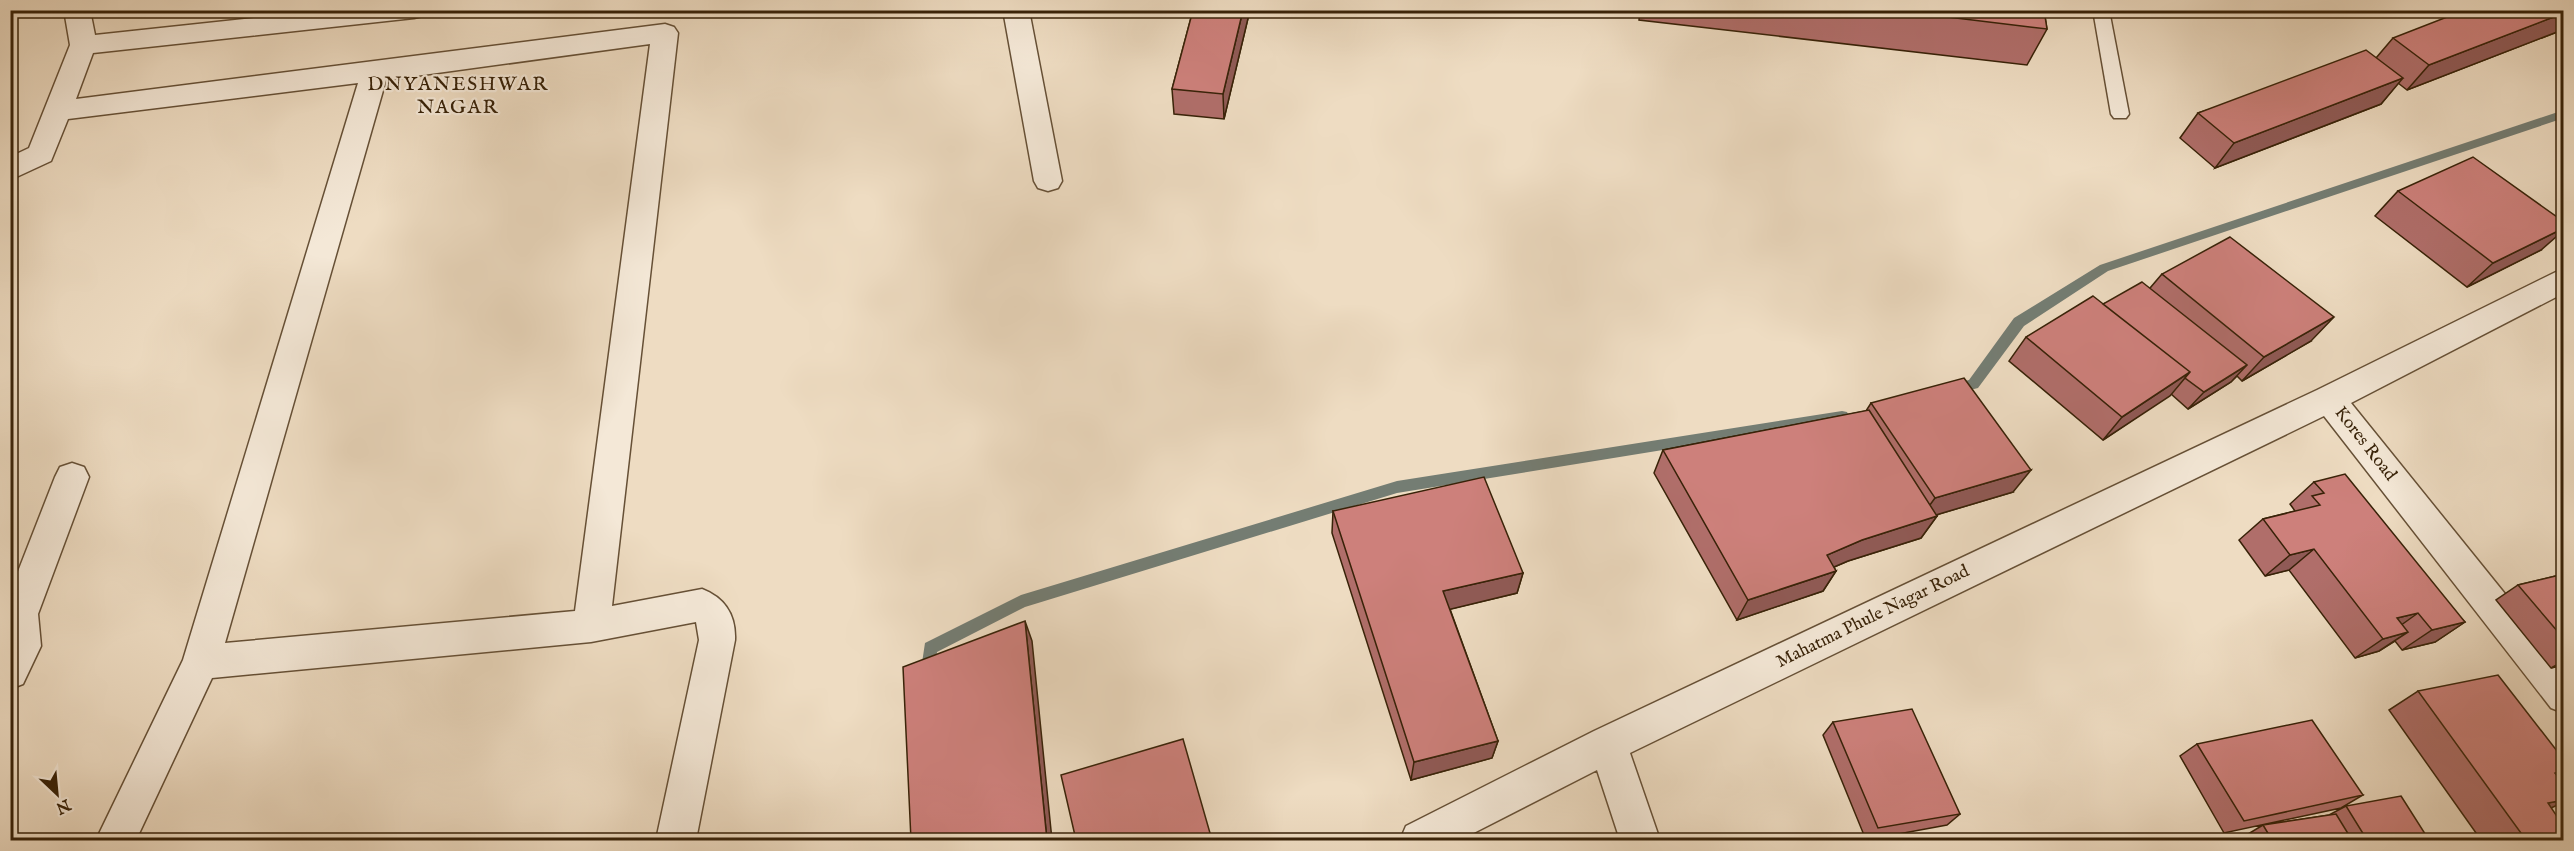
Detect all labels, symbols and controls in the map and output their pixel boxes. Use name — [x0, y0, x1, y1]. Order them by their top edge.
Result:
district label: DNYANESHWAR NAGAR — [367, 72, 549, 120]
street label: Kores Road — [2329, 402, 2402, 486]
street label: Mahatma Phule Nagar Road — [1773, 560, 1974, 674]
north arrow — [27, 764, 87, 824]
text: N — [52, 793, 74, 818]

